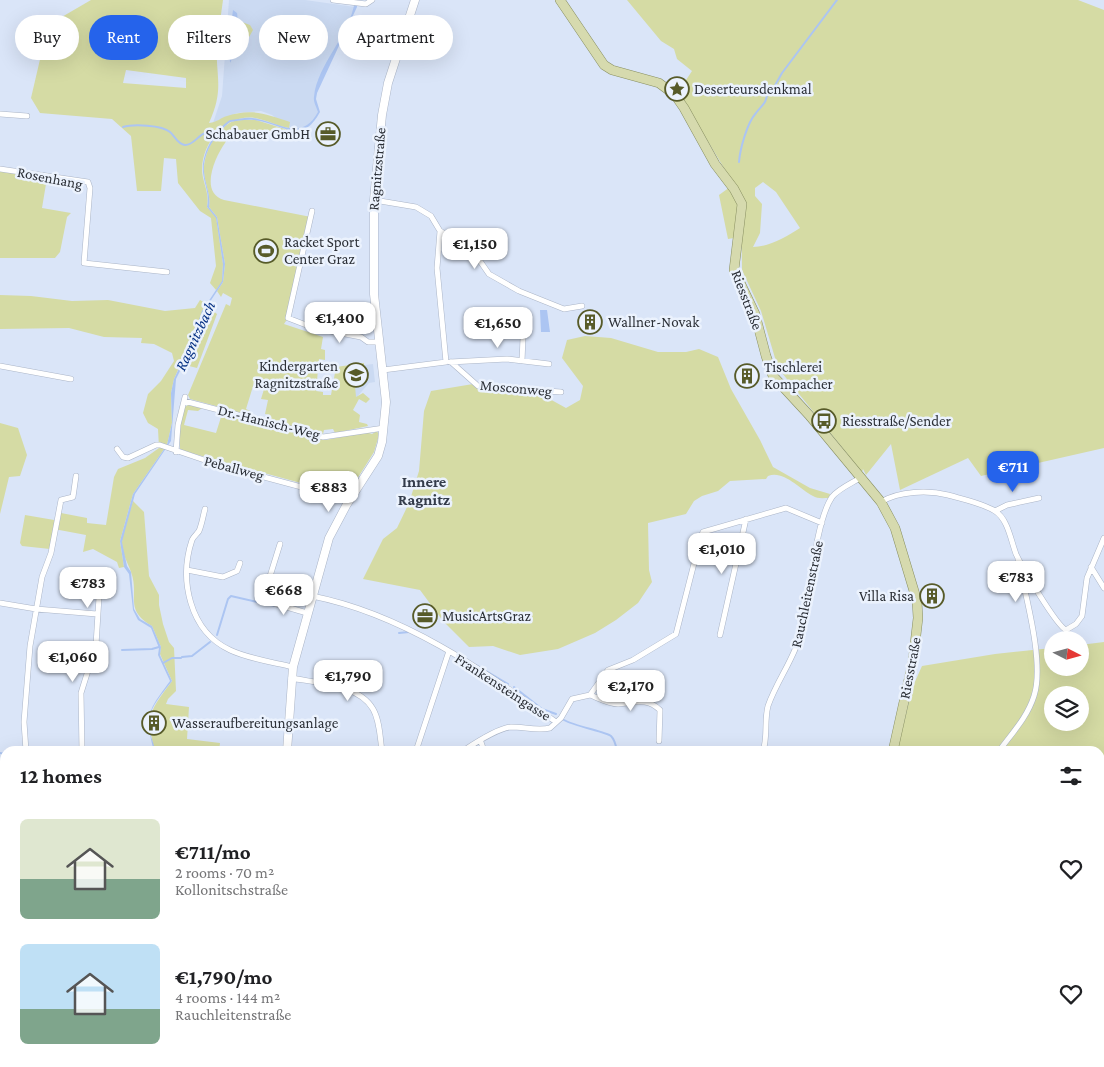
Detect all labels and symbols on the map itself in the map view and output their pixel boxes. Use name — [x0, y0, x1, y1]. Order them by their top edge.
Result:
place icon: Deserteursdenkmal — [664, 76, 690, 102]
place label: Deserteursdenkmal — [694, 81, 812, 97]
office icon: Schabauer GmbH — [315, 121, 341, 147]
place label: Schabauer GmbH — [205, 126, 310, 142]
street label: Ragnitzstraße — [365, 126, 390, 211]
street label: Rosenhang — [16, 164, 84, 193]
pin: €1,150 — [434, 228, 516, 270]
place label: Racket Sport Center Graz — [284, 234, 360, 267]
sports icon: Racket Sport Center Graz — [253, 238, 279, 264]
street label: Riesstraße — [728, 268, 766, 332]
water label: Ragnitzbach — [172, 298, 219, 374]
pin: €1,400 — [299, 302, 381, 344]
pin: €1,650 — [457, 306, 539, 349]
building icon: Wallner-Novak — [577, 309, 603, 335]
place label: Wallner-Novak — [608, 314, 700, 330]
place label: Kindergarten Ragnitzstraße — [255, 358, 338, 392]
place label: Tischlerei Kompacher — [764, 359, 834, 393]
school or university icon: Kindergarten Ragnitzstraße — [343, 362, 369, 388]
building icon: Tischlerei Kompacher — [734, 363, 760, 389]
street label: Mosconweg — [479, 377, 553, 400]
street label: Dr.-Hanisch-Weg — [216, 402, 322, 443]
bus stop icon: Riesstraße/Sender — [811, 408, 837, 434]
place label: Riesstraße/Sender — [842, 413, 952, 429]
pin: €711 — [983, 450, 1043, 493]
street label: Peballweg — [202, 452, 266, 485]
pin: €883 — [299, 470, 359, 513]
district label: Innere Ragnitz — [398, 473, 451, 508]
pin: €1,010 — [681, 532, 763, 575]
street label: Rauchleitenstraße — [788, 539, 826, 649]
pin: €783 — [986, 560, 1046, 603]
pin: €783 — [58, 566, 118, 609]
pin: €668 — [254, 574, 314, 616]
building icon: Villa Risa — [919, 583, 945, 609]
place label: Villa Risa — [859, 588, 914, 604]
office icon: MusicArtsGraz — [412, 603, 438, 629]
place label: MusicArtsGraz — [442, 608, 531, 624]
north arrow — [1044, 631, 1089, 676]
street label: Riesstraße — [896, 635, 924, 700]
pin: €1,060 — [32, 640, 114, 683]
street label: Frankensteingasse — [452, 650, 554, 725]
pin: €1,790 — [307, 660, 389, 702]
pin: €2,170 — [590, 670, 672, 712]
building icon: Wasseraufbereitungsanlage — [141, 710, 167, 736]
place label: Wasseraufbereitungsanlage — [172, 715, 339, 732]

